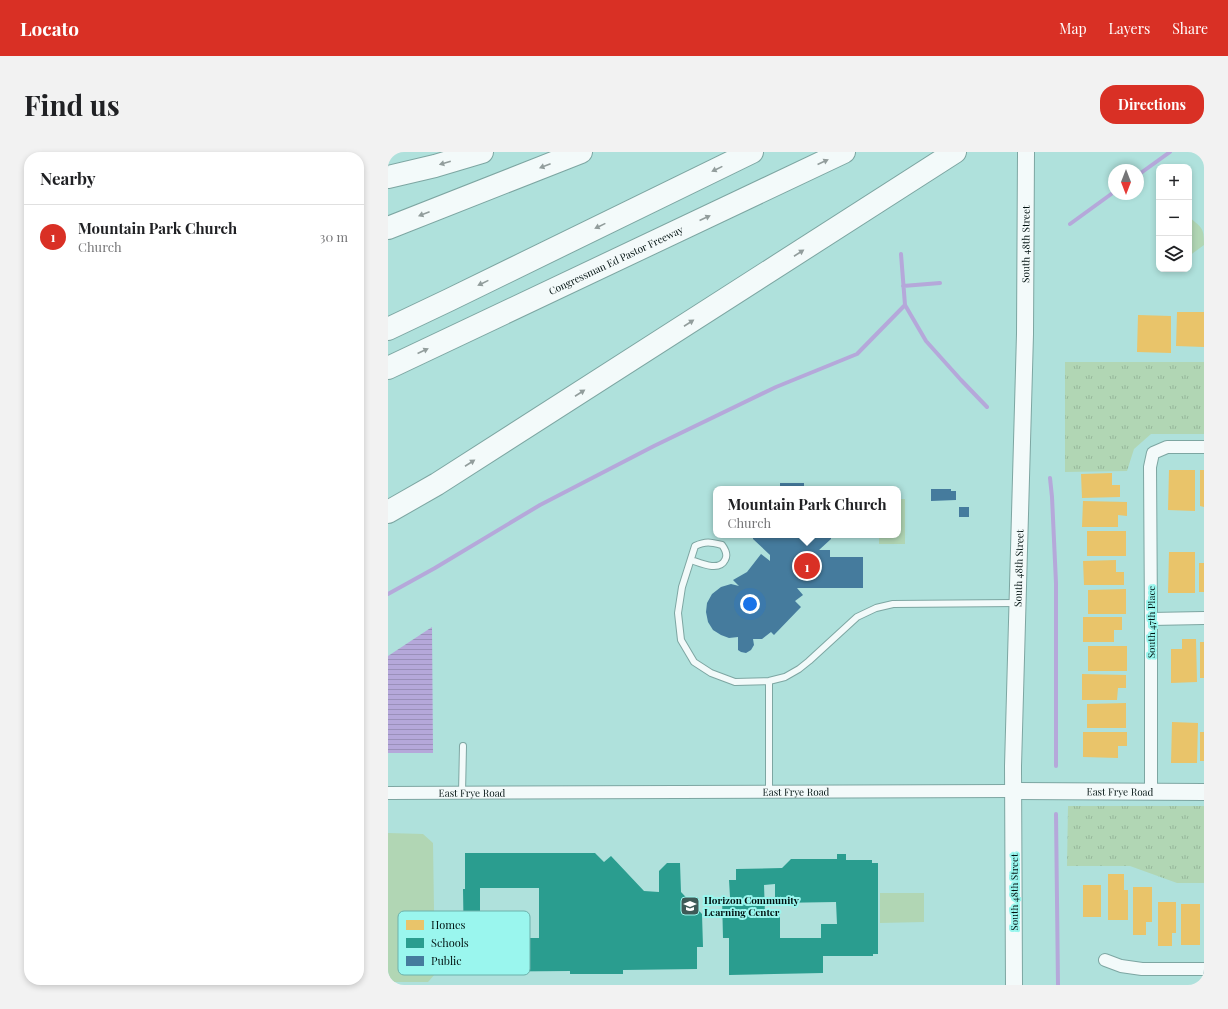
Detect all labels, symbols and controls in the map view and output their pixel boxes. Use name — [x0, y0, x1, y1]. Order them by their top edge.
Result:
text: Locato — [20, 15, 79, 41]
text: Map — [1059, 19, 1087, 38]
text: Layers — [1109, 19, 1150, 38]
text: Share — [1172, 19, 1208, 38]
button: Directions — [1100, 85, 1204, 124]
text: Find us — [24, 86, 120, 123]
one-way arrow — [817, 159, 828, 165]
one-way arrow — [439, 161, 451, 167]
one-way arrow — [538, 164, 550, 170]
north arrow — [1108, 164, 1144, 200]
map controls — [1156, 164, 1192, 272]
button: + — [1156, 164, 1192, 200]
one-way arrow — [711, 166, 723, 172]
text: Nearby — [40, 167, 95, 189]
button: − — [1156, 200, 1192, 236]
street label: South 48th Street — [1018, 205, 1033, 283]
one-way arrow — [417, 211, 429, 217]
one-way arrow — [700, 215, 711, 221]
text: Mountain Park Church — [78, 218, 237, 238]
street label: Congressman Ed Pastor Freeway — [546, 222, 685, 298]
one-way arrow — [595, 223, 606, 229]
text: 1 — [51, 228, 55, 245]
text: 30 m — [320, 228, 348, 245]
button: layers — [1156, 236, 1192, 272]
text: Church — [78, 238, 122, 255]
one-way arrow — [793, 249, 804, 256]
one-way arrow — [478, 280, 489, 286]
one-way arrow — [683, 319, 695, 326]
one-way arrow — [418, 348, 430, 354]
one-way arrow — [574, 389, 585, 397]
one-way arrow — [465, 459, 475, 467]
popup — [713, 486, 901, 538]
text: Mountain Park Church — [727, 494, 887, 514]
text: Church — [727, 514, 771, 531]
street label: South 48th Street — [1010, 529, 1027, 607]
pin: 1 — [794, 551, 820, 581]
street label: South 47th Place — [1144, 586, 1158, 658]
your location — [740, 594, 760, 614]
street label: East Frye Road — [1087, 784, 1154, 799]
street label: East Frye Road — [763, 785, 830, 799]
street label: East Frye Road — [439, 786, 506, 800]
street label: South 48th Street — [1007, 853, 1021, 931]
place label: Horizon Community Learning Center — [704, 893, 800, 919]
school or university icon: Horizon Community Learning Center — [679, 895, 701, 917]
legend — [398, 911, 530, 975]
text: Homes — [431, 917, 465, 932]
text: Schools — [431, 935, 469, 950]
text: Public — [431, 953, 462, 968]

